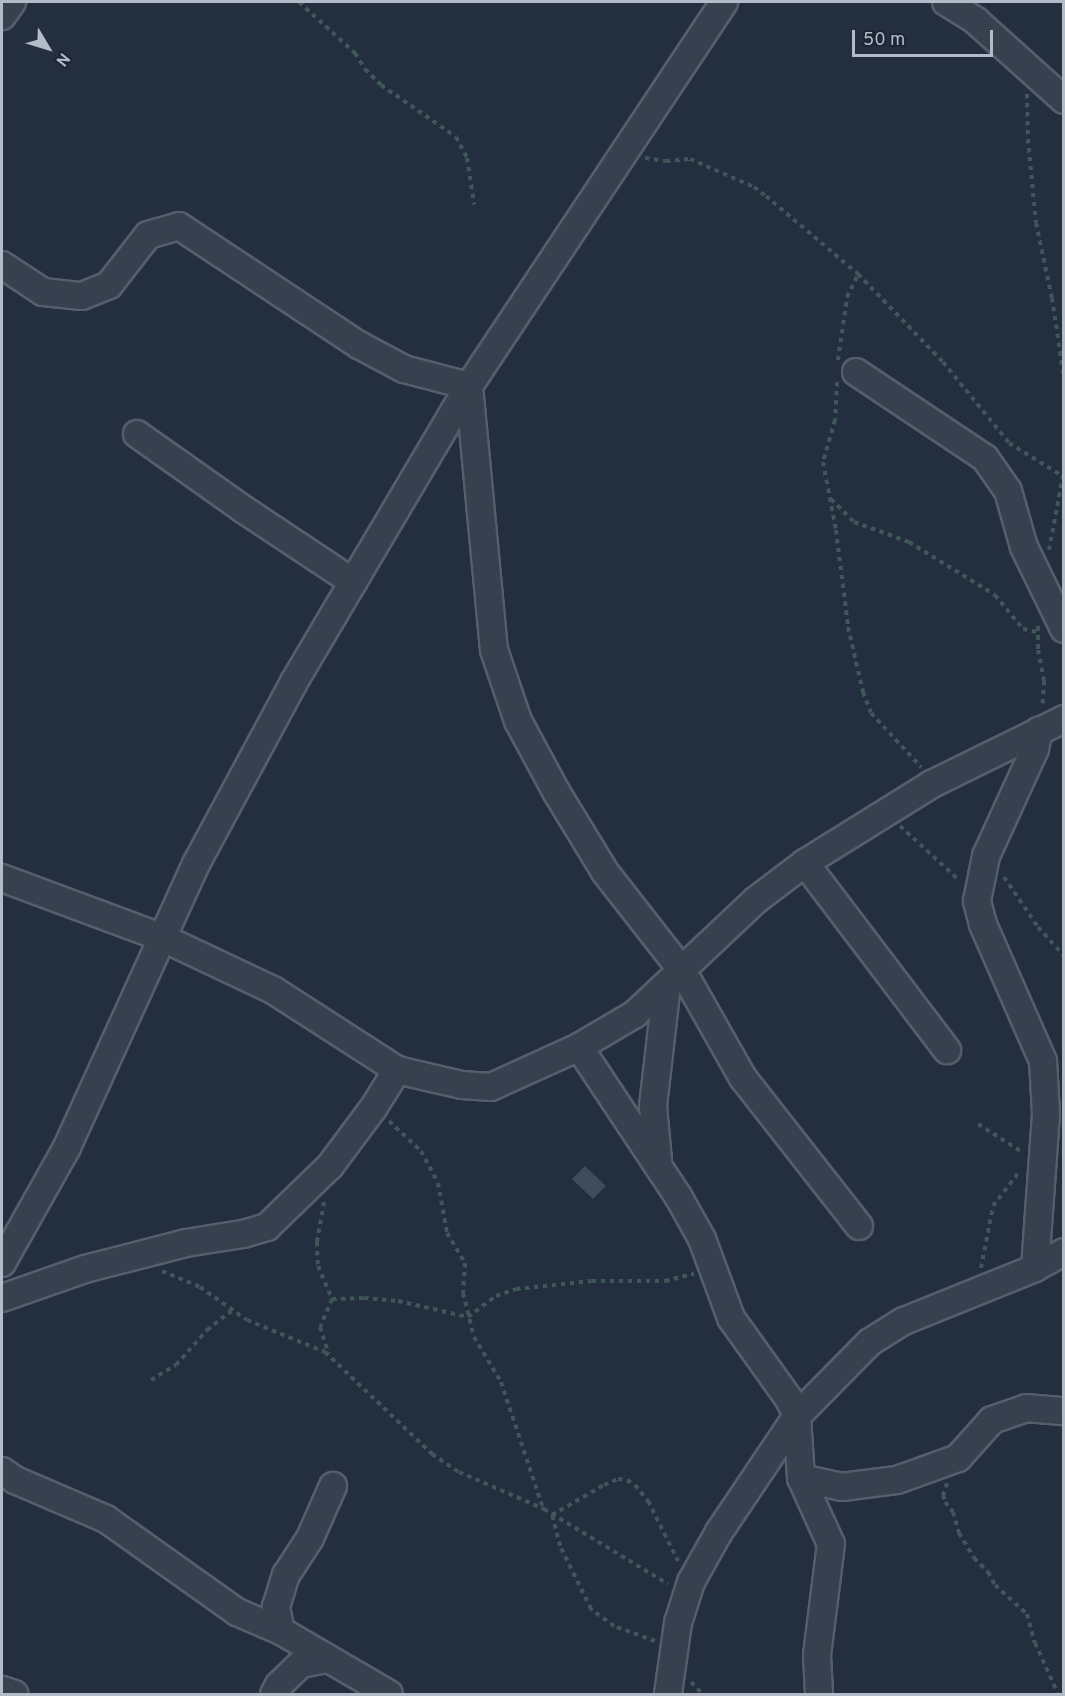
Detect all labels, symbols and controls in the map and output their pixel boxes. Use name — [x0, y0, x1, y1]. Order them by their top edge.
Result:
north arrow — [18, 18, 78, 78]
scale bar — [855, 18, 996, 56]
text: 50 m — [863, 29, 905, 52]
text: N — [51, 48, 74, 70]

